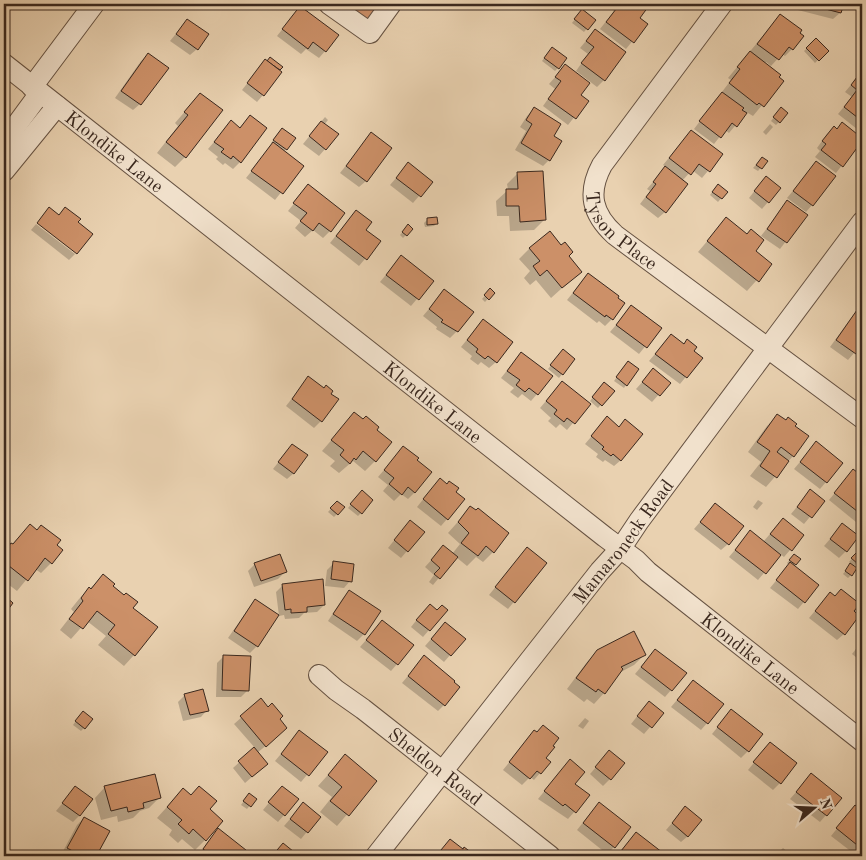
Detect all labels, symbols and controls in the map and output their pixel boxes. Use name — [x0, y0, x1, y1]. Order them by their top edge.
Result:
street label: Klondike Lane — [60, 109, 166, 198]
street label: Tyson Place — [581, 190, 660, 275]
street label: Klondike Lane — [379, 359, 484, 448]
street label: Mamaroneck Road — [571, 477, 678, 609]
street label: Klondike Lane — [696, 610, 802, 699]
street label: Sheldon Road — [384, 726, 485, 811]
north arrow — [788, 782, 838, 832]
text: N — [817, 797, 834, 812]

